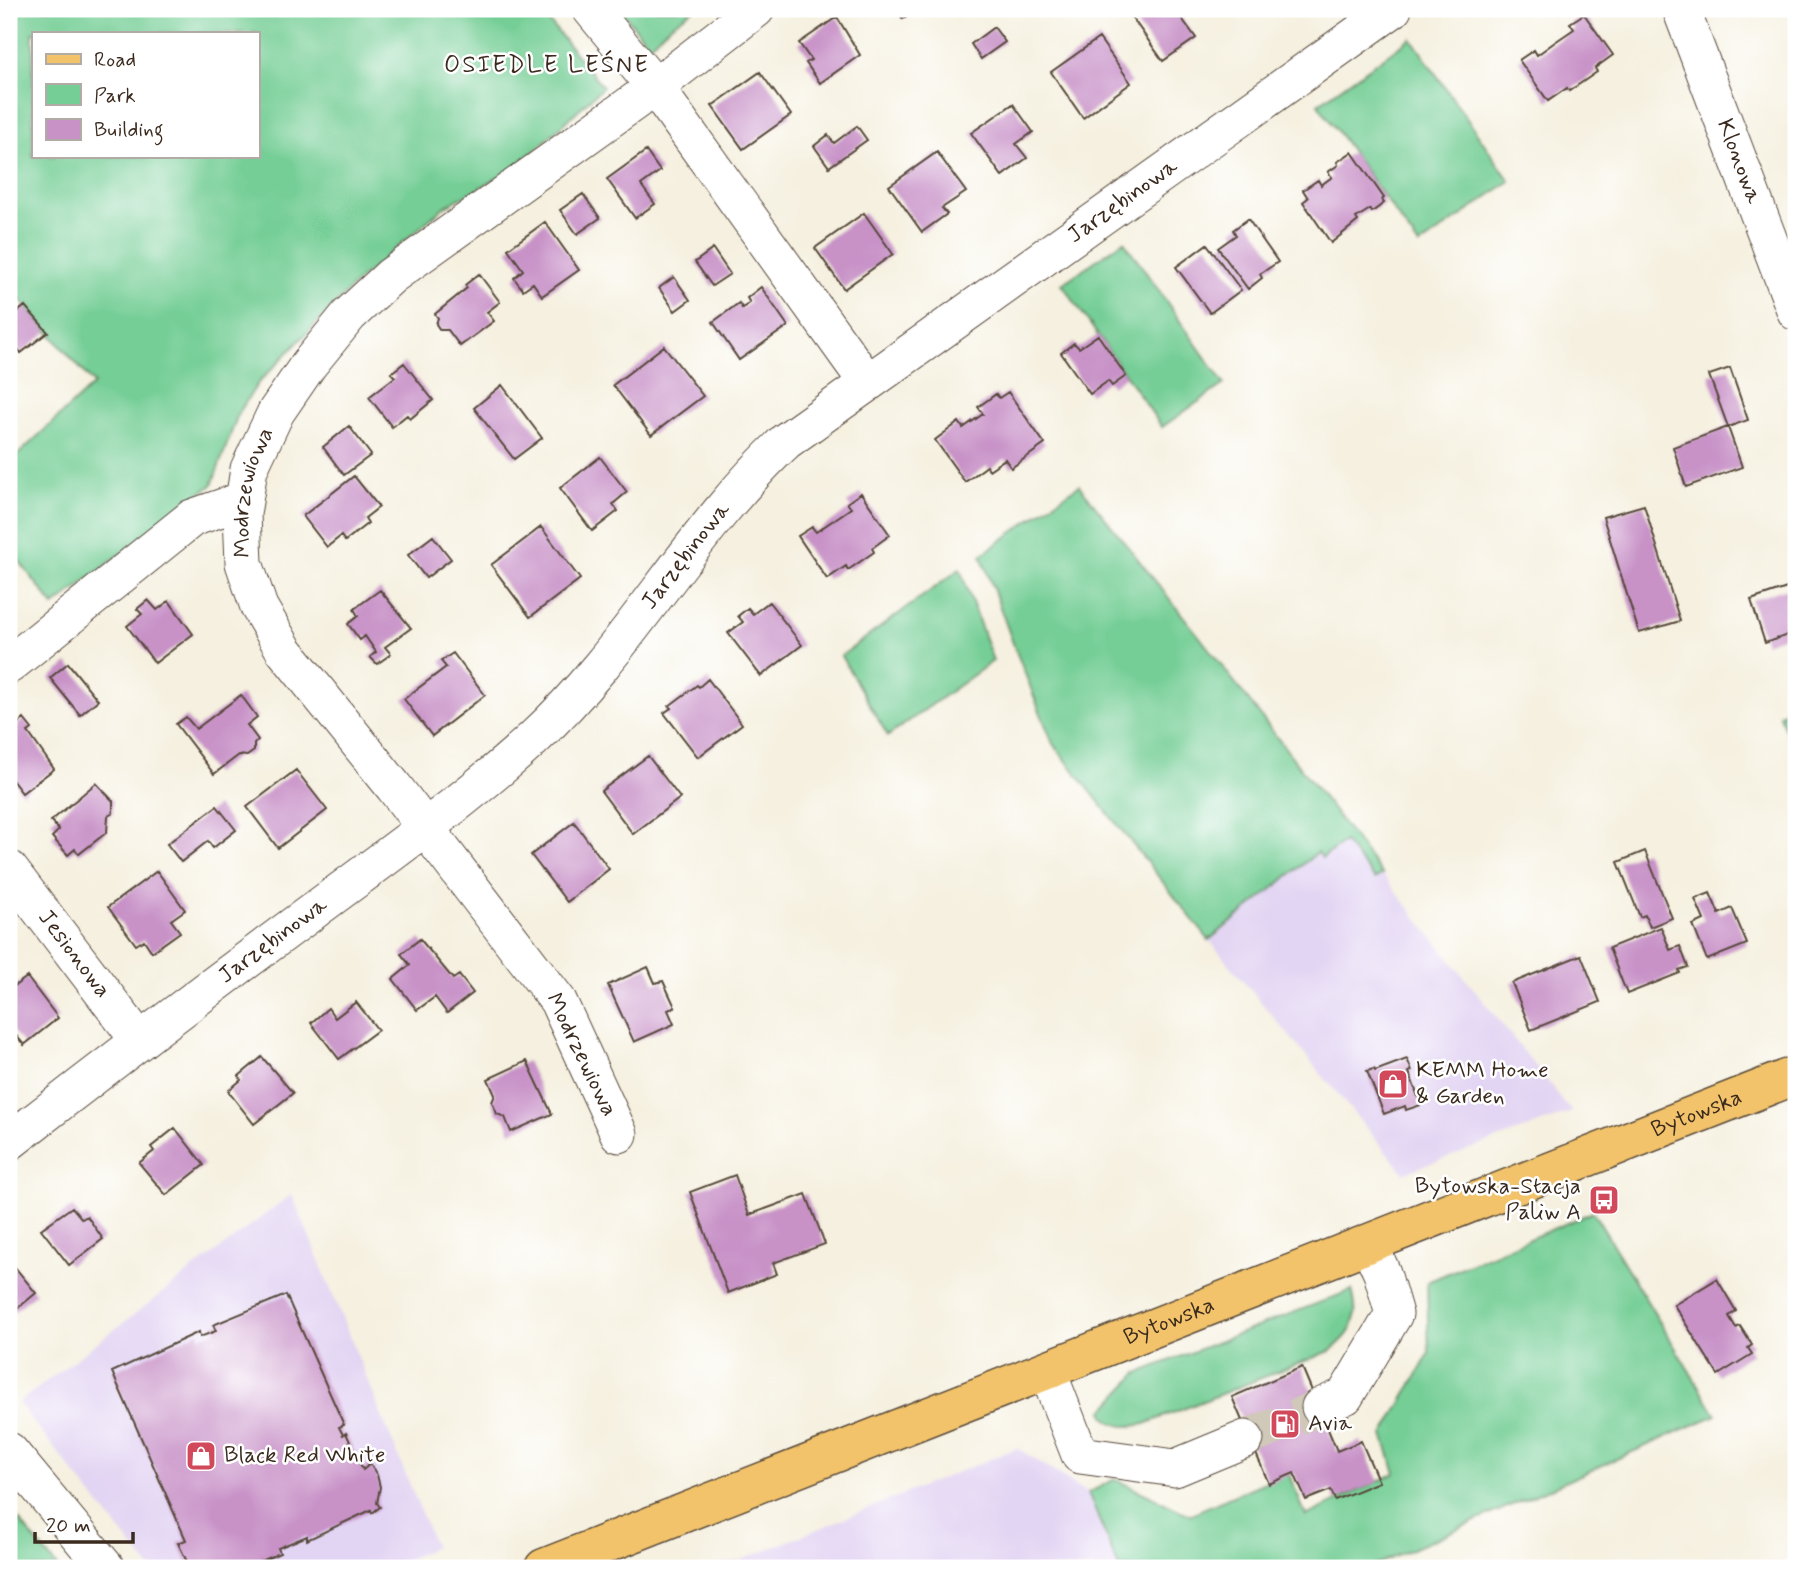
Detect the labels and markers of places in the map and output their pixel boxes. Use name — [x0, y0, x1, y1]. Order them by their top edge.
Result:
place label: KEMM Home & Garden — [1416, 1056, 1549, 1112]
shop icon: KEMM Home & Garden — [1376, 1067, 1410, 1101]
place label: Bytowska-Stacja Paliw A — [1415, 1172, 1581, 1228]
bus stop icon: Bytowska-Stacja Paliw A — [1587, 1183, 1621, 1217]
fuel station icon: Avia — [1268, 1407, 1302, 1441]
place label: Avia — [1308, 1409, 1352, 1439]
shop icon: Black Red White — [184, 1439, 218, 1473]
place label: Black Red White — [224, 1441, 385, 1471]

